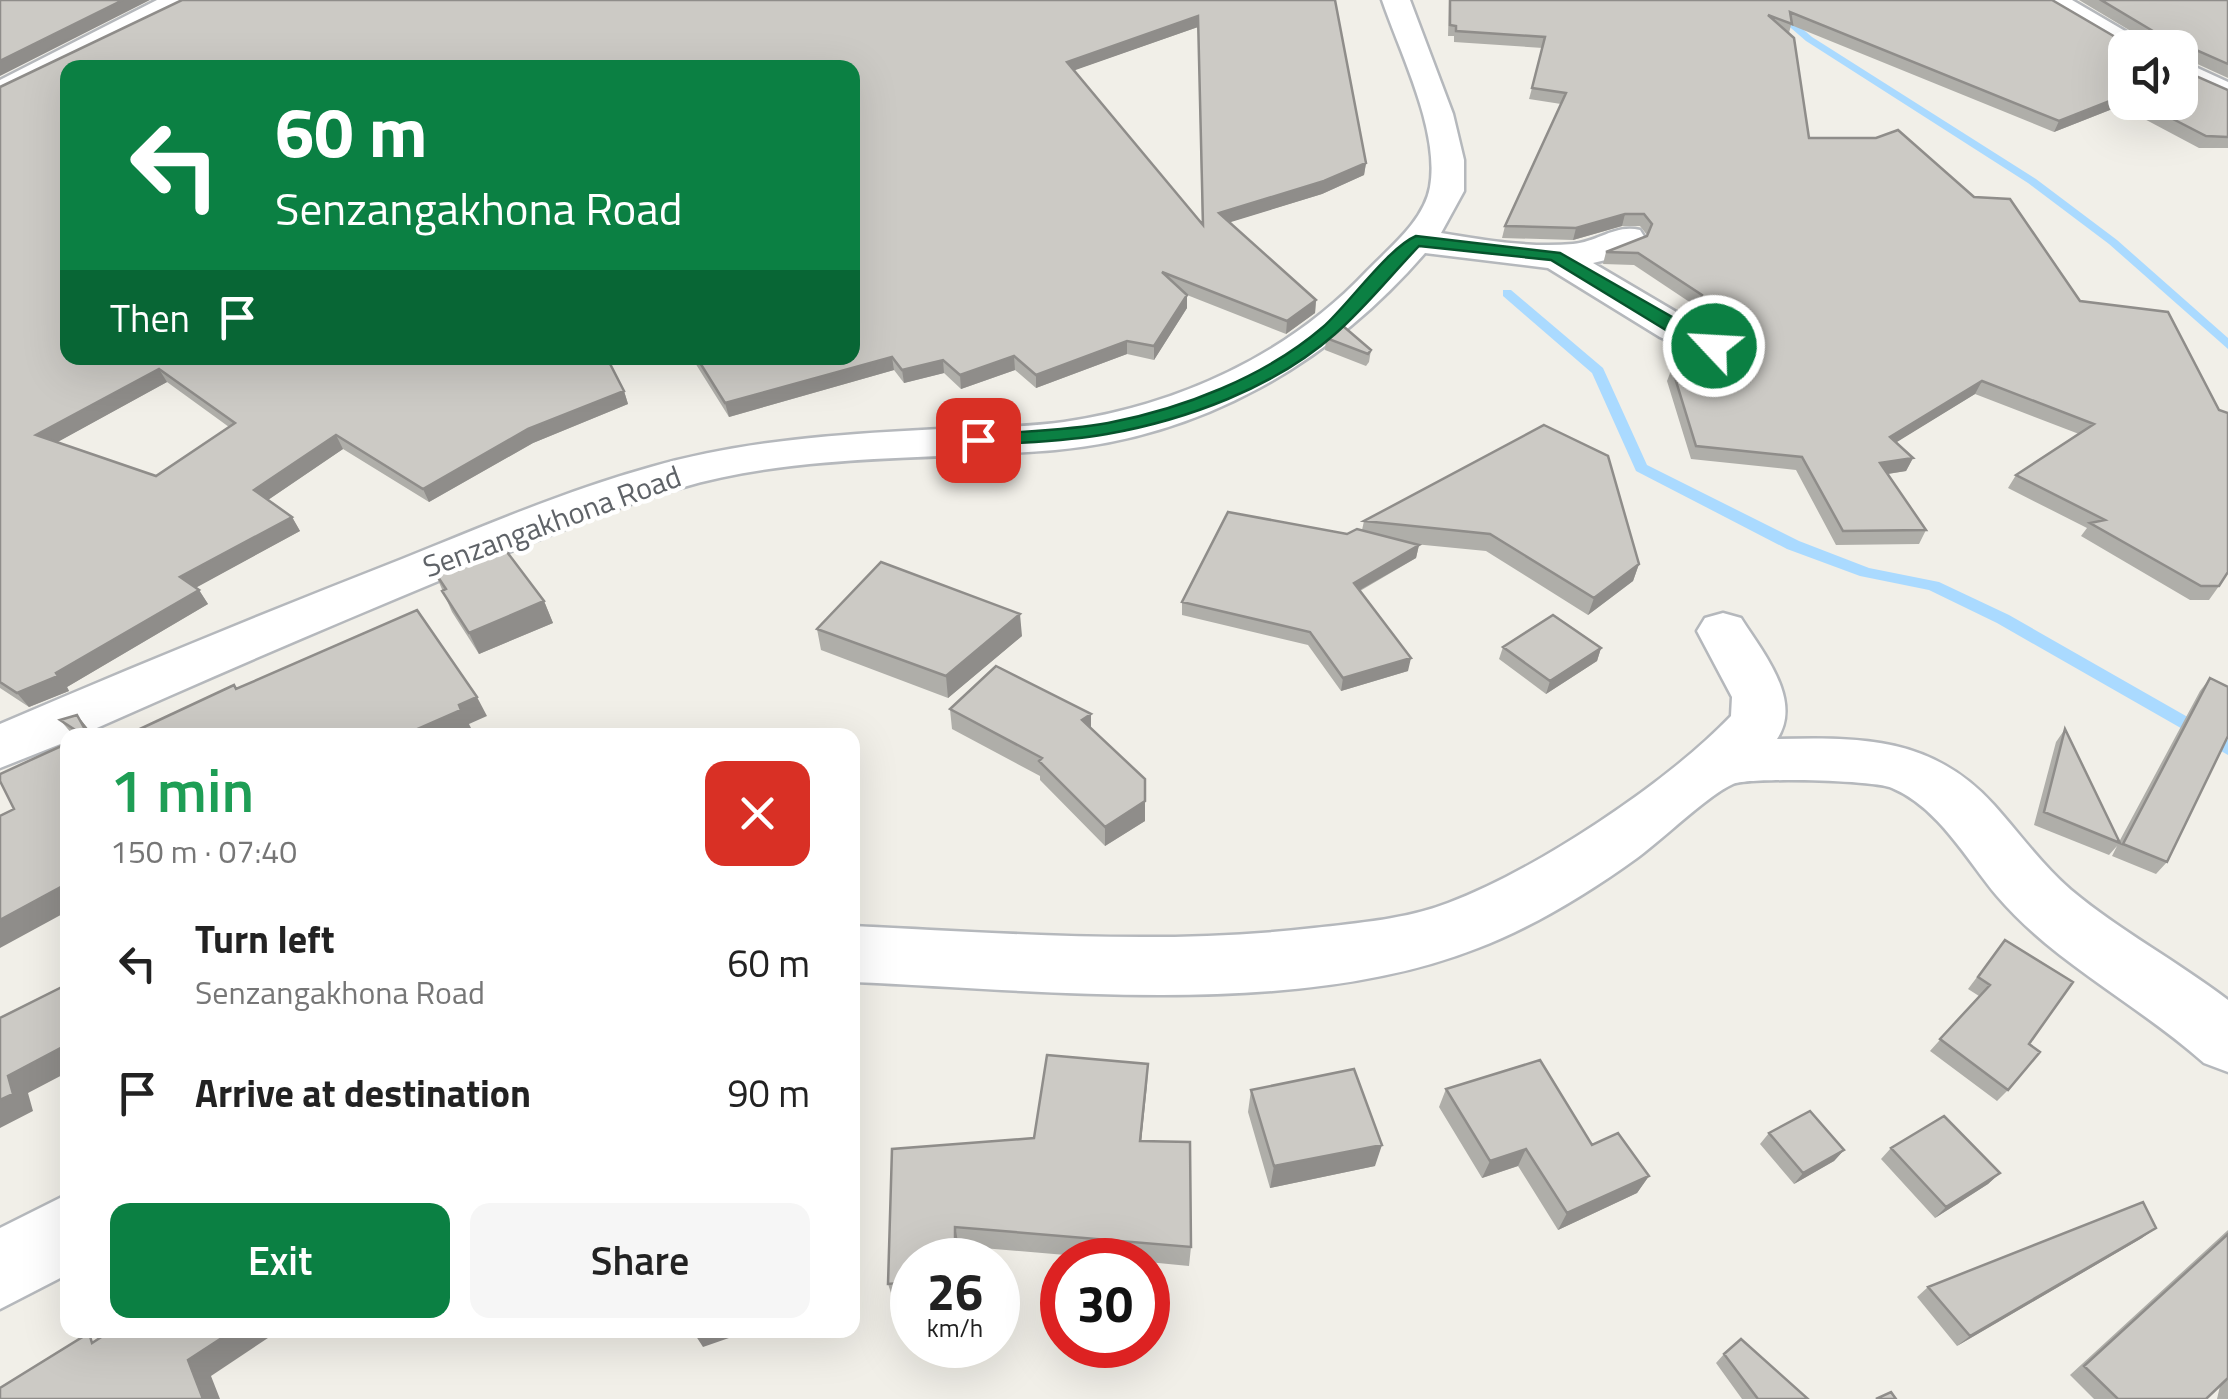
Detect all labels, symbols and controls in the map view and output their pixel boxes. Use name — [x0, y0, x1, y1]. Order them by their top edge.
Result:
map controls — [2108, 30, 2198, 120]
button: sound — [2108, 30, 2198, 120]
text: 60 m — [275, 78, 428, 184]
icon: left — [110, 100, 240, 230]
text: Senzangakhona Road — [275, 174, 683, 242]
text: Then — [110, 289, 190, 347]
icon: arrive — [210, 290, 265, 345]
position arrow — [1662, 294, 1766, 398]
pin — [936, 398, 1021, 483]
icon: arrive — [951, 413, 1006, 468]
street label: Senzangakhona Road — [416, 453, 687, 589]
text: 1 min — [110, 744, 254, 835]
button: close — [705, 761, 810, 866]
text: 150 m · 07:40 — [110, 827, 297, 875]
text: Turn left — [195, 910, 335, 968]
text: 60 m — [727, 934, 810, 992]
icon: left — [110, 936, 165, 991]
text: Senzangakhona Road — [195, 968, 485, 1016]
text: Arrive at destination — [195, 1064, 531, 1122]
text: 90 m — [727, 1064, 810, 1122]
icon: arrive — [110, 1066, 165, 1121]
button: Exit — [110, 1203, 450, 1318]
button: Share — [470, 1203, 810, 1318]
speed limit sign: 30 — [1040, 1238, 1170, 1368]
text: 26 — [927, 1253, 983, 1329]
text: km/h — [927, 1309, 983, 1347]

